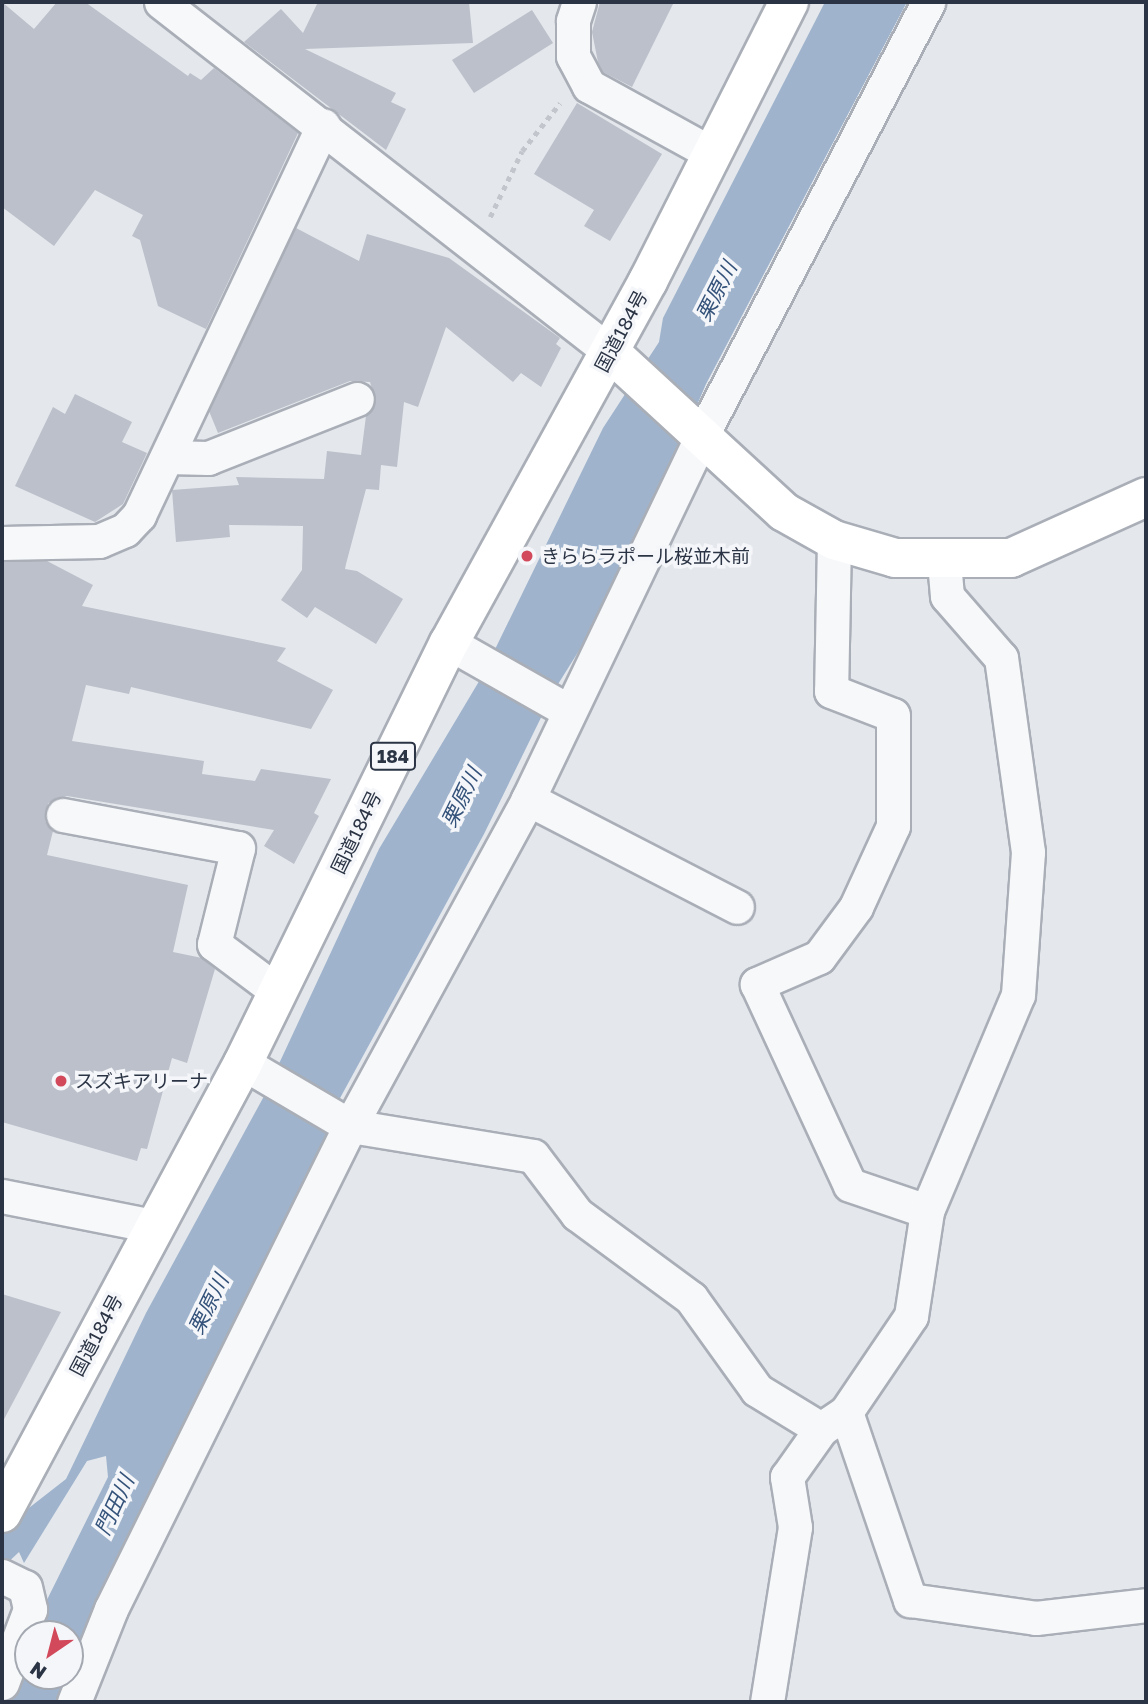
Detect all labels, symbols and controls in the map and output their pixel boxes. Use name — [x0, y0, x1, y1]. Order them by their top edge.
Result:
water label: 栗原川 — [690, 257, 742, 325]
street label: 国道184号 — [590, 286, 652, 376]
place label: きららラポール桜並木前 — [541, 545, 750, 567]
marker: きららラポール桜並木前 — [519, 548, 535, 564]
road number: 184 — [368, 742, 418, 770]
water label: 栗原川 — [436, 763, 486, 831]
street label: 国道184号 — [326, 787, 386, 877]
place label: スズキアリーナ — [75, 1070, 208, 1092]
marker: スズキアリーナ — [53, 1073, 69, 1089]
water label: 栗原川 — [183, 1270, 233, 1338]
street label: 国道184号 — [65, 1290, 127, 1380]
water label: 門田川 — [89, 1471, 139, 1539]
north arrow — [14, 1620, 84, 1690]
text: N — [25, 1657, 50, 1685]

